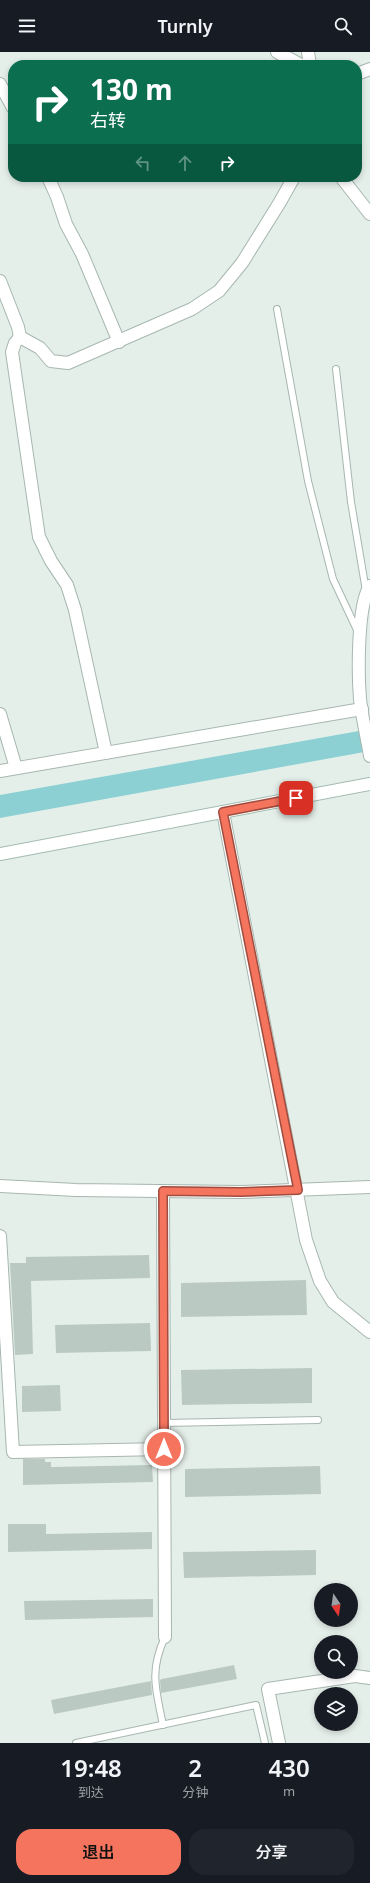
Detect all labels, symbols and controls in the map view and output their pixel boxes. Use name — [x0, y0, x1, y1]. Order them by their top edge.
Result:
text: Turnly — [157, 14, 213, 38]
icon: menu — [16, 15, 38, 37]
icon: search — [332, 15, 354, 37]
text: 130 m — [90, 70, 173, 108]
icon: right — [24, 76, 76, 128]
text: 右转 — [90, 108, 126, 132]
icon: left — [132, 152, 154, 174]
icon: ahead — [174, 152, 196, 174]
icon: right — [216, 152, 238, 174]
pin — [279, 781, 313, 815]
icon: arrive — [285, 787, 307, 809]
position arrow — [143, 1428, 185, 1470]
north arrow — [314, 1583, 358, 1627]
map controls — [314, 1583, 358, 1731]
button: search — [314, 1635, 358, 1679]
button: layers — [314, 1687, 358, 1731]
text: 19:48 — [60, 1751, 122, 1784]
text: 2 — [188, 1751, 202, 1784]
text: 430 — [269, 1751, 310, 1784]
text: m — [283, 1782, 295, 1800]
text: 到达 — [78, 1783, 104, 1801]
text: 分钟 — [182, 1783, 208, 1801]
button: 退出 — [16, 1829, 181, 1875]
button: 分享 — [189, 1829, 354, 1875]

